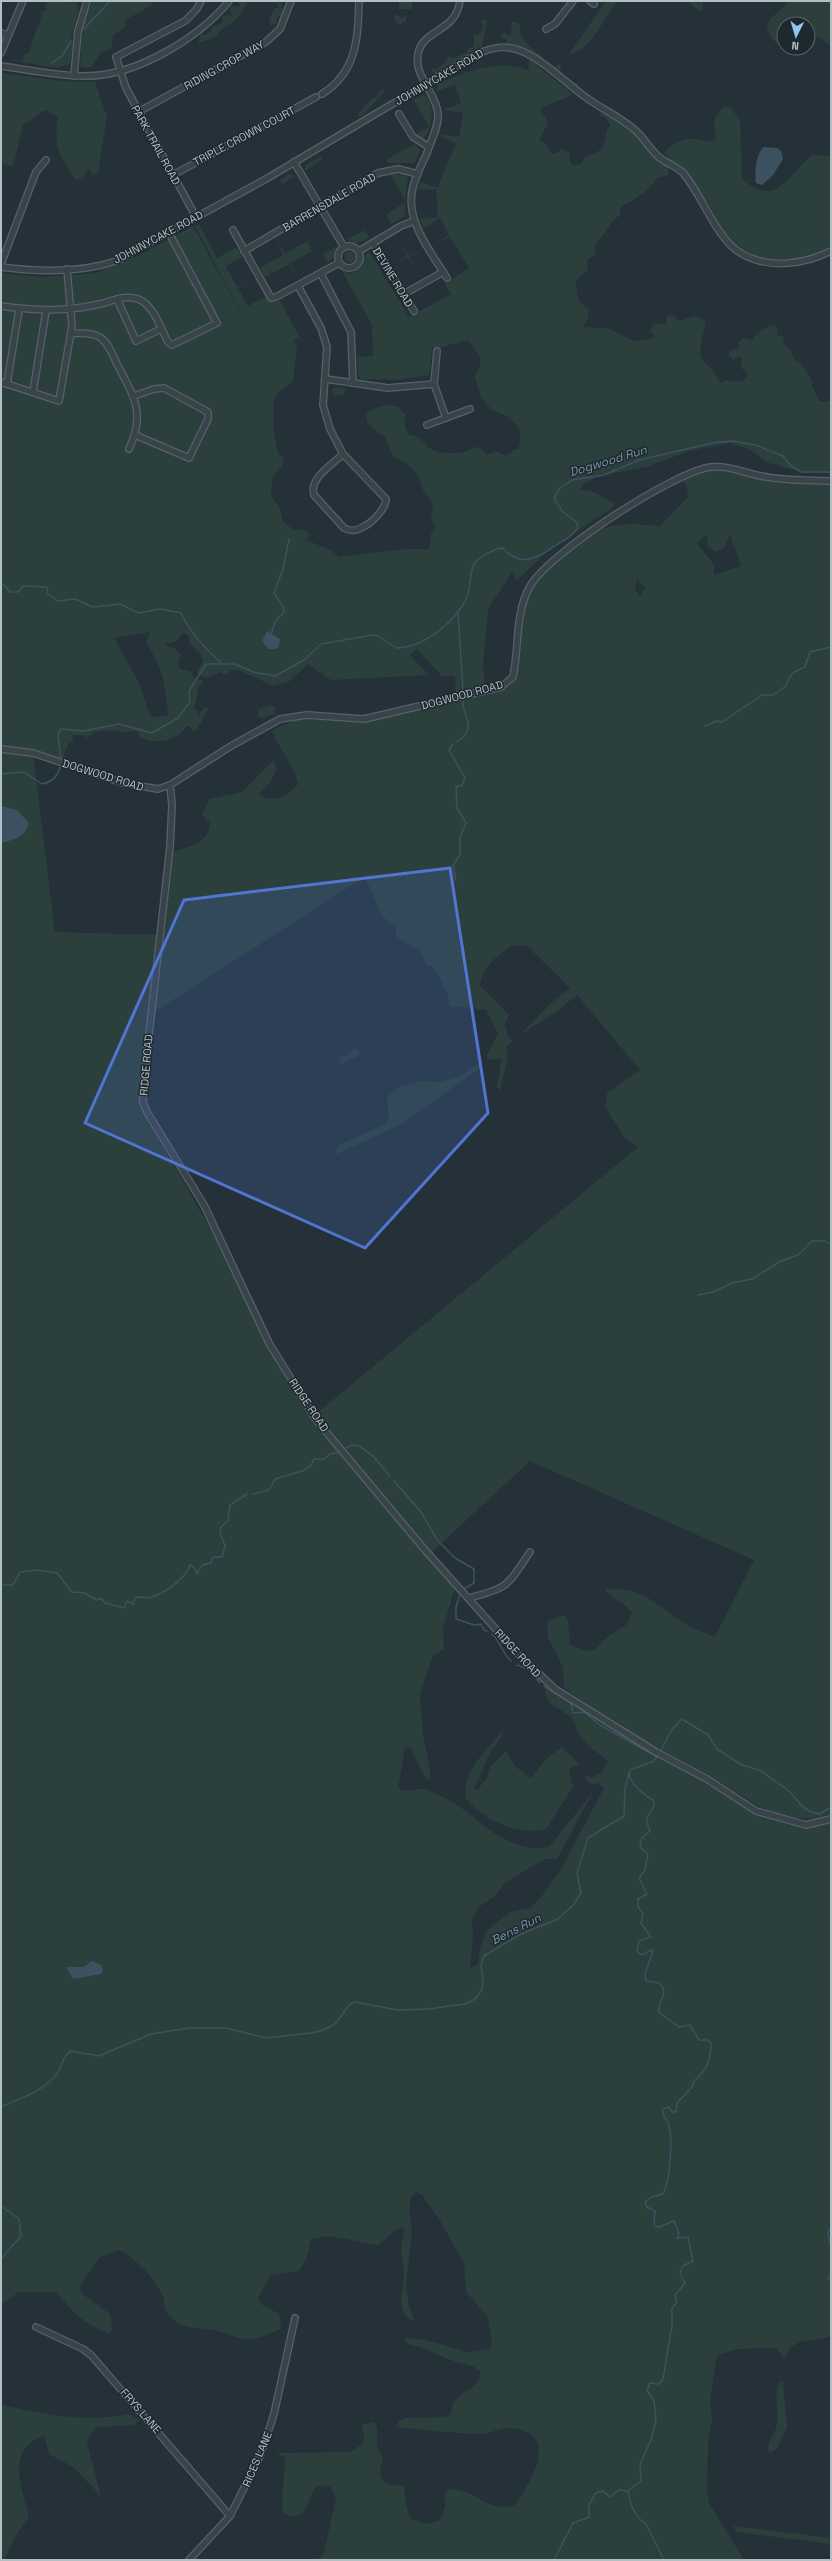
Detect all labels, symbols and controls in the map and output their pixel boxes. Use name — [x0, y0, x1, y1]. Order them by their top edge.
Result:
north arrow — [776, 16, 816, 56]
street label: RIDING CROP WAY — [181, 37, 267, 93]
text: N — [791, 39, 799, 53]
street label: JOHNNYCAKE ROAD — [392, 46, 486, 108]
street label: PARK TRAIL ROAD — [128, 103, 184, 187]
street label: TRIPLE CROWN COURT — [190, 103, 298, 169]
street label: BARRENSDALE ROAD — [280, 169, 378, 235]
street label: JOHNNYCAKE ROAD — [111, 207, 205, 267]
street label: DEVINE ROAD — [370, 244, 416, 310]
water label: Dogwood Run — [567, 441, 649, 480]
street label: DOGWOOD ROAD — [419, 677, 505, 713]
street label: DOGWOOD ROAD — [61, 756, 145, 794]
street label: RIDGE ROAD — [136, 1034, 156, 1096]
street label: RIDGE ROAD — [286, 1376, 332, 1434]
street label: RIDGE ROAD — [492, 1626, 544, 1680]
water label: Bens Run — [488, 1909, 544, 1948]
street label: FRYS LANE — [118, 2386, 164, 2436]
street label: RICES LANE — [239, 2429, 275, 2489]

